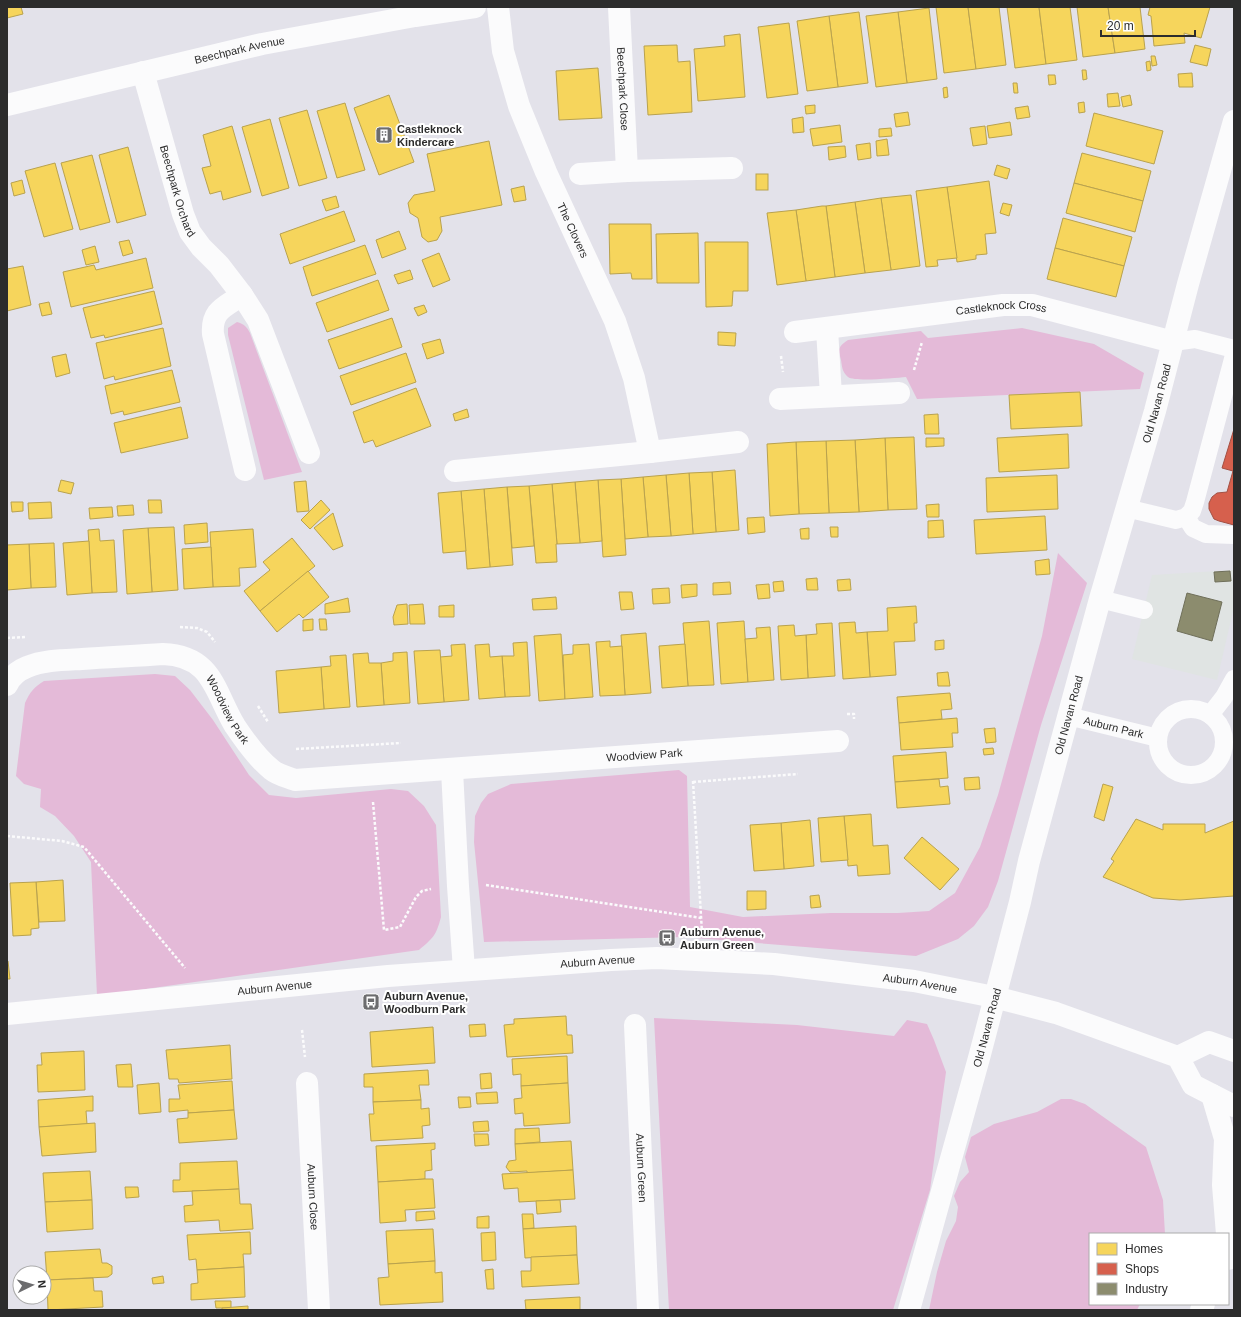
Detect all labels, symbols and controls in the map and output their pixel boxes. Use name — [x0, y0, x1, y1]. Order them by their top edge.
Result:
scale bar — [1101, 12, 1195, 38]
text: 20 m — [1107, 19, 1134, 33]
street label: Beechpark Avenue — [193, 34, 286, 66]
street label: Beechpark Close — [615, 47, 631, 131]
place label: Castleknock Kindercare — [397, 123, 463, 148]
building icon: Castleknock Kindercare — [374, 125, 394, 145]
street label: Beechpark Orchard — [158, 144, 198, 240]
street label: The Clovers — [555, 201, 591, 260]
street label: Castleknock Cross — [955, 299, 1049, 317]
street label: Old Navan Road — [1140, 362, 1173, 444]
street label: Woodview Park — [204, 673, 252, 747]
street label: Old Navan Road — [1052, 674, 1085, 756]
street label: Auburn Park — [1082, 714, 1145, 740]
street label: Woodview Park — [606, 746, 683, 764]
place label: Auburn Avenue, Auburn Green — [680, 926, 764, 951]
bus stop icon: Auburn Avenue, Auburn Green — [657, 928, 677, 948]
street label: Auburn Avenue — [560, 953, 635, 970]
street label: Auburn Avenue — [882, 971, 958, 995]
street label: Auburn Avenue — [237, 978, 313, 997]
street label: Old Navan Road — [971, 987, 1003, 1069]
place label: Auburn Avenue, Woodburn Park — [384, 990, 468, 1015]
bus stop icon: Auburn Avenue, Woodburn Park — [361, 992, 381, 1012]
street label: Auburn Green — [634, 1133, 649, 1203]
street label: Auburn Close — [305, 1163, 321, 1230]
legend — [1089, 1233, 1229, 1305]
text: Homes — [1125, 1242, 1163, 1256]
text: Shops — [1125, 1262, 1159, 1276]
north arrow — [12, 1265, 52, 1305]
text: N — [36, 1280, 48, 1289]
text: Industry — [1125, 1282, 1168, 1296]

